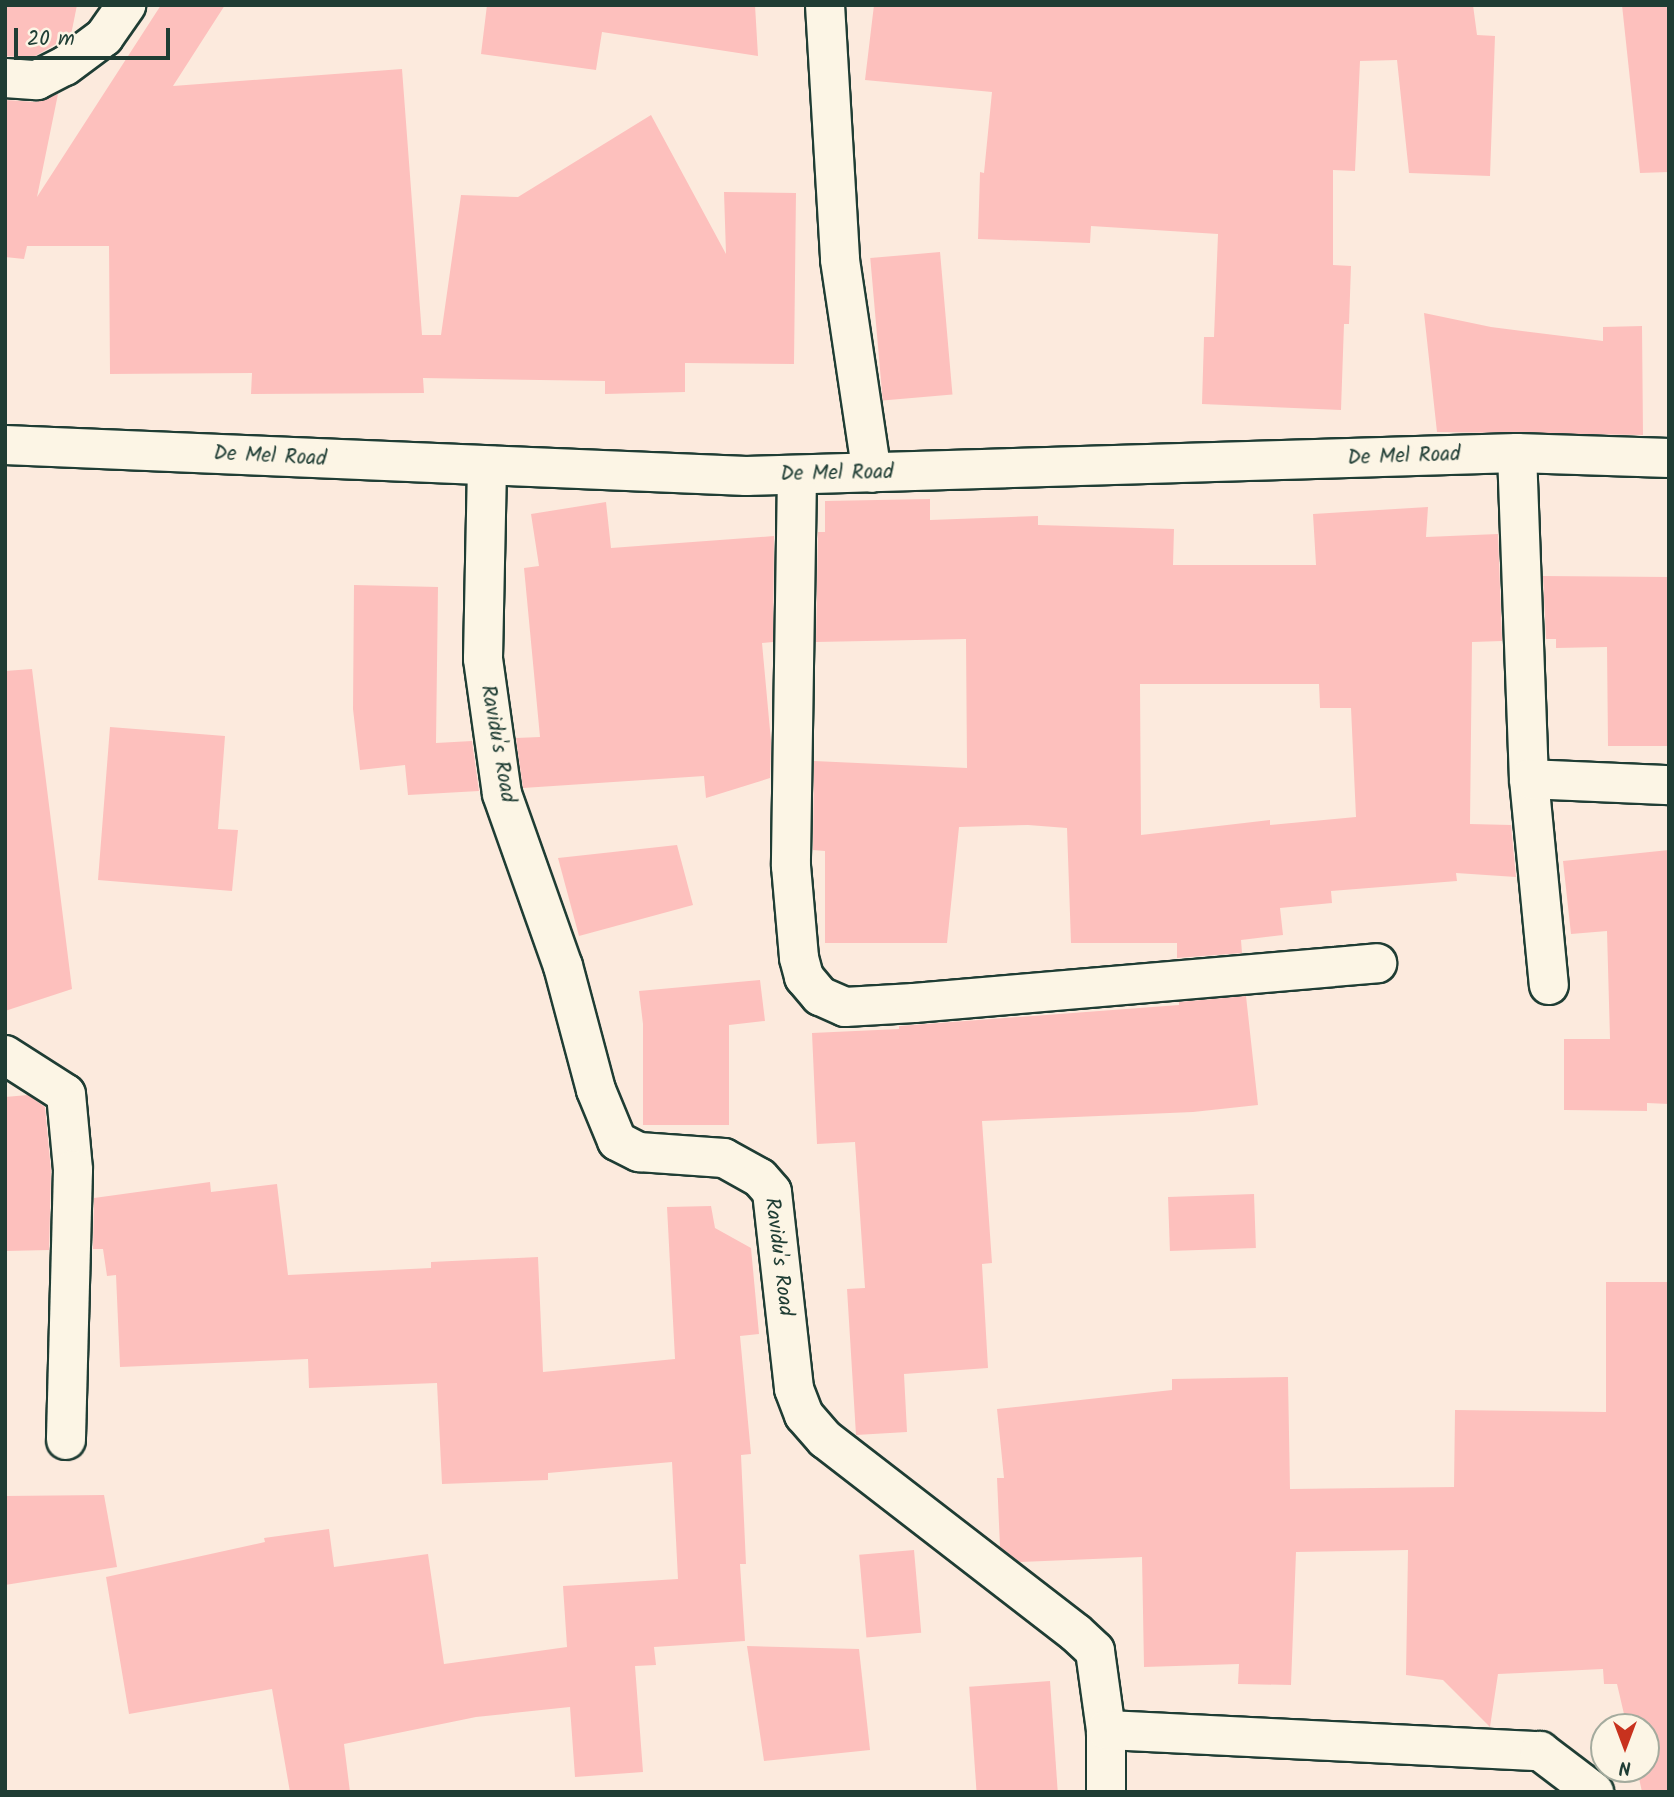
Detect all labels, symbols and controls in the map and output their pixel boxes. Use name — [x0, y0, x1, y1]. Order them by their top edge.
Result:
scale bar — [18, 14, 173, 58]
text: 20 m — [27, 23, 75, 56]
street label: De Mel Road — [213, 441, 327, 473]
street label: De Mel Road — [1347, 442, 1461, 472]
street label: De Mel Road — [780, 460, 894, 488]
street label: Ravidu's Road — [474, 683, 520, 805]
street label: Ravidu's Road — [758, 1196, 798, 1318]
north arrow — [1590, 1713, 1660, 1783]
text: N — [1619, 1752, 1631, 1782]

